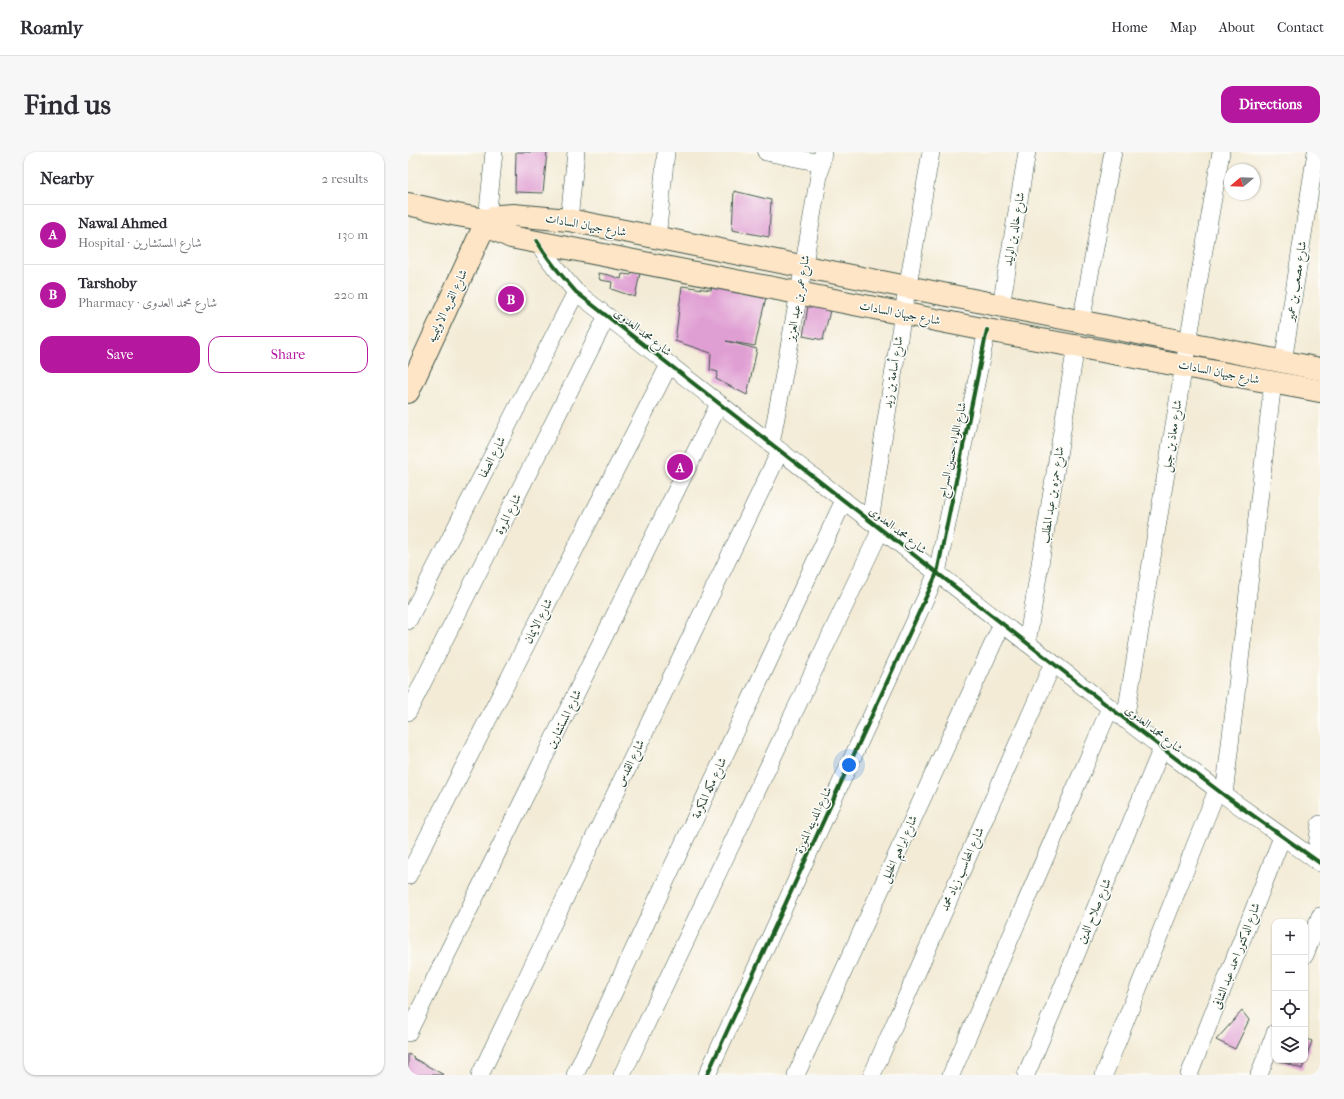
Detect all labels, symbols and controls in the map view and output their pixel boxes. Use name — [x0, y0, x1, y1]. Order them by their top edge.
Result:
text: Roamly — [20, 17, 83, 39]
text: Home — [1111, 19, 1148, 36]
text: Map — [1170, 19, 1197, 36]
text: About — [1219, 19, 1255, 36]
text: Contact — [1277, 19, 1324, 36]
button: Directions — [1221, 86, 1320, 123]
text: Find us — [24, 88, 111, 121]
north arrow — [1224, 164, 1260, 200]
text: Nearby — [40, 168, 94, 188]
text: 2 results — [322, 171, 368, 186]
street label: شارع خالد بن الوليد — [1001, 191, 1031, 268]
street label: شارع جيهان السادات — [544, 211, 628, 243]
text: Nawal Ahmed — [78, 214, 167, 232]
text: A — [49, 227, 57, 242]
text: 130 m — [337, 227, 368, 242]
text: Hospital · شارع المستشارين — [78, 235, 202, 250]
street label: شارع مصعب بن عمير — [1282, 240, 1313, 325]
street label: شارع عمر بن عبد العزيز — [783, 254, 816, 345]
street label: شارع القريه الاوليمبيه — [424, 267, 474, 347]
text: Tarshoby — [78, 274, 137, 292]
pin: B — [498, 284, 524, 314]
text: B — [49, 287, 57, 302]
text: 220 m — [334, 287, 368, 302]
text: Pharmacy · شارع محمد العدوى — [78, 295, 217, 310]
street label: شارع جيهان السادات — [857, 298, 942, 332]
street label: شارع محمد العدوى — [609, 305, 675, 362]
street label: شارع أسامة بن زيد — [879, 335, 910, 410]
button: Save — [40, 336, 200, 373]
button: Share — [208, 336, 368, 373]
street label: شارع جيهان السادات — [1176, 357, 1261, 391]
street label: شارع معاذ بن جبل — [1159, 399, 1189, 474]
street label: شارع اللواء حسين السراج — [935, 401, 973, 500]
street label: شارع الصفا — [476, 434, 512, 482]
street label: شارع حمزه بن عبد المطلب — [1037, 445, 1071, 545]
pin: A — [667, 452, 693, 482]
street label: شارع المروة — [492, 491, 528, 538]
street label: شارع محمد العدوى — [864, 503, 930, 560]
street label: شارع الايمان — [521, 596, 559, 648]
street label: شارع المستشارين — [544, 687, 588, 753]
street label: شارع محمد العدوى — [1120, 702, 1186, 759]
street label: شارع القدس — [613, 737, 651, 790]
street label: شارع مكه المكرمة — [689, 755, 733, 823]
your location — [839, 755, 859, 775]
street label: شارع المدينه المنورة — [791, 784, 838, 857]
street label: شارع ابراهيم الخليل — [878, 813, 925, 887]
street label: شارع المحاسب زياد محمد — [937, 825, 990, 915]
street label: شارع صلاح الدين — [1074, 876, 1118, 947]
street label: شارع الدكتور احمد عبد الشافى — [1209, 901, 1267, 1013]
map controls — [1272, 919, 1308, 1063]
button: + — [1272, 919, 1308, 955]
button: − — [1272, 955, 1308, 991]
button: locate — [1272, 991, 1308, 1027]
button: layers — [1272, 1027, 1308, 1063]

